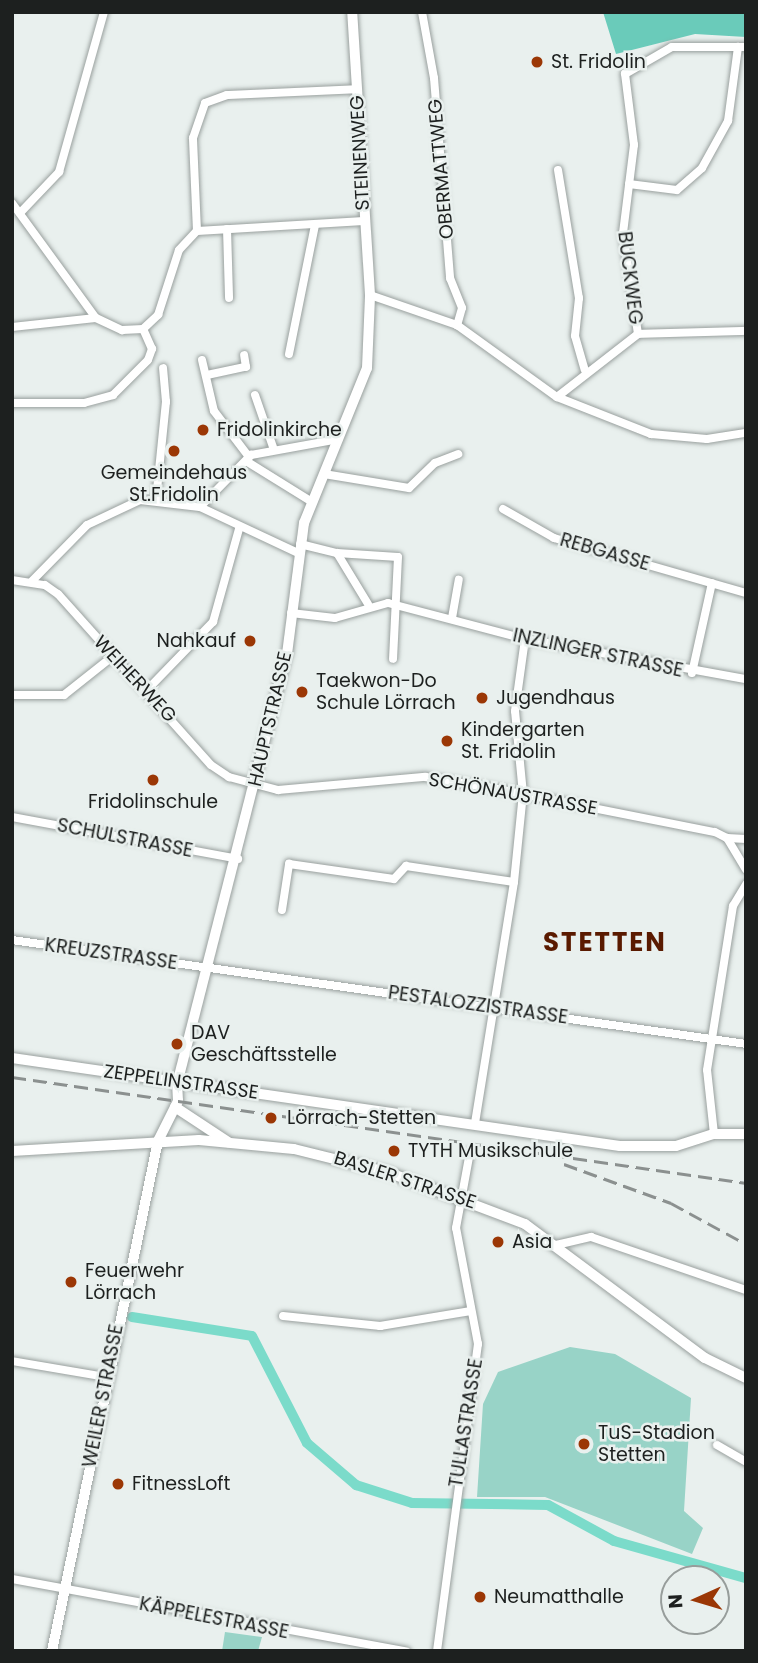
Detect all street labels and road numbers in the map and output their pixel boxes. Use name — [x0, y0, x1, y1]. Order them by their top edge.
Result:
street label: STEINENWEG — [346, 95, 374, 211]
street label: OBERMATTWEG — [424, 98, 458, 240]
street label: BUCKWEG — [613, 230, 647, 326]
street label: REBGASSE — [557, 528, 653, 576]
street label: INZLINGER STRASSE — [511, 624, 685, 682]
street label: WEIHERWEG — [89, 631, 181, 727]
street label: HAUPTSTRASSE — [243, 649, 297, 789]
street label: SCHÖNAUSTRASSE — [427, 768, 599, 820]
street label: SCHULSTRASSE — [55, 814, 195, 862]
street label: KREUZSTRASSE — [43, 933, 179, 975]
street label: PESTALOZZISTRASSE — [387, 981, 569, 1029]
street label: ZEPPELINSTRASSE — [102, 1060, 260, 1104]
street label: BASLER STRASSE — [331, 1146, 479, 1214]
street label: WEILER STRASSE — [78, 1322, 128, 1470]
street label: TULLASTRASSE — [445, 1357, 487, 1489]
street label: KÄPPELESTRASSE — [137, 1592, 291, 1644]

